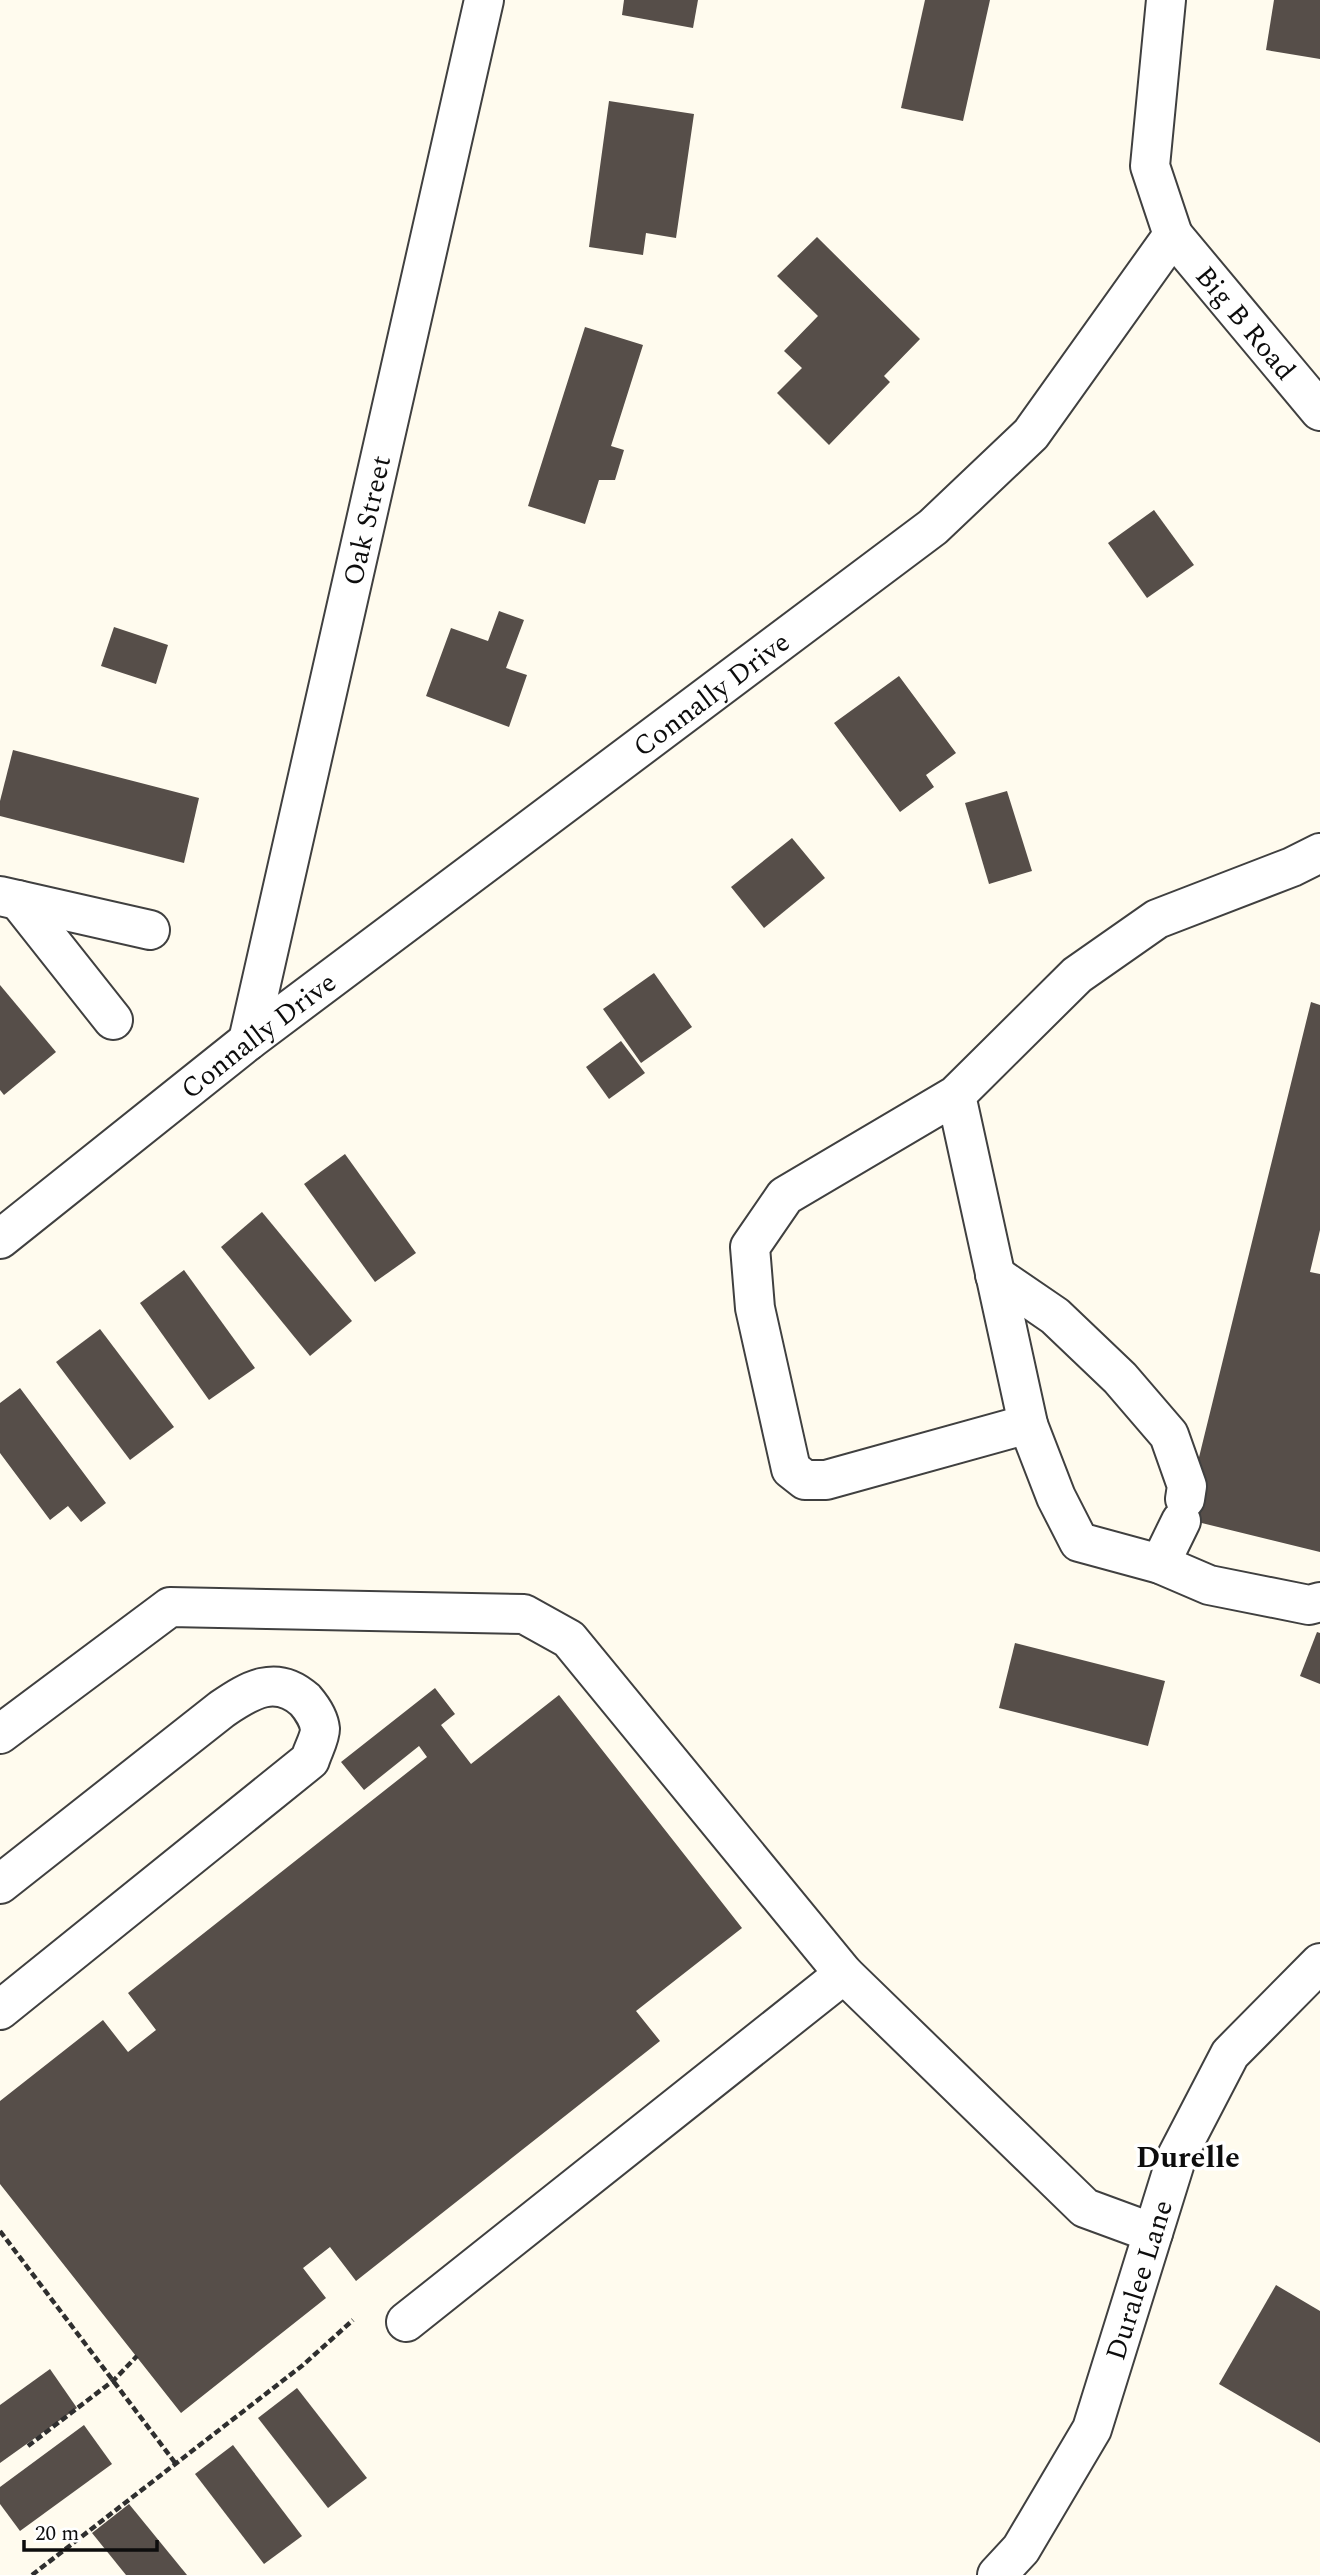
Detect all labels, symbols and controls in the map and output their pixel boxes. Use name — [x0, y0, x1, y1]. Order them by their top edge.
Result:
street label: Big B Road — [1184, 257, 1306, 390]
street label: Oak Street — [332, 451, 403, 590]
street label: Connally Drive — [624, 622, 799, 768]
street label: Connally Drive — [172, 962, 346, 1110]
district label: Durelle — [1136, 2135, 1240, 2181]
street label: Duralee Lane — [1095, 2195, 1185, 2366]
scale bar — [24, 2508, 158, 2552]
text: 20 m — [35, 2518, 79, 2550]

